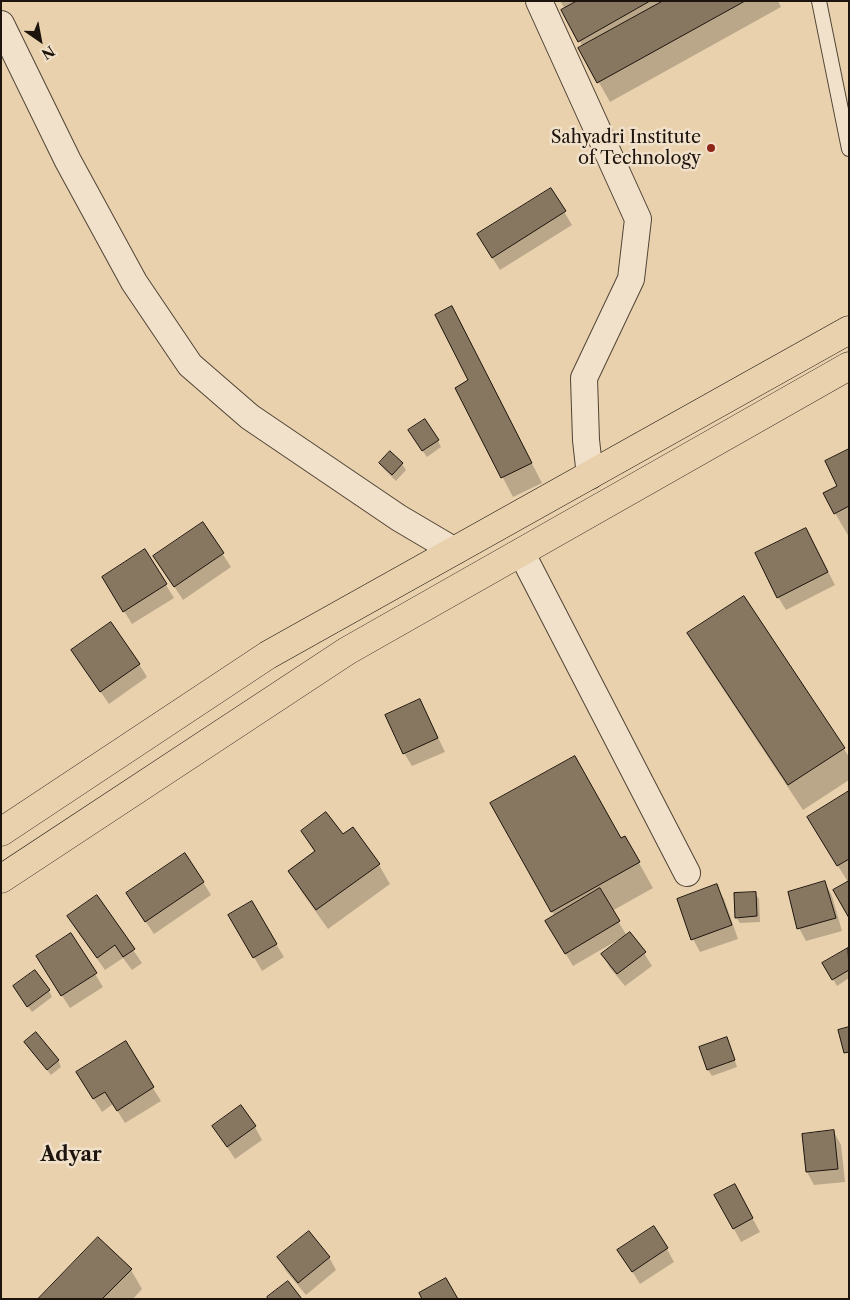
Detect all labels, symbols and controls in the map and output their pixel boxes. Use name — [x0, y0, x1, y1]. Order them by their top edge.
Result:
north arrow — [15, 15, 65, 65]
text: N — [38, 42, 58, 63]
place label: Sahyadri Institute of Technology — [551, 127, 701, 170]
marker: Sahyadri Institute of Technology — [705, 142, 717, 154]
district label: Adyar — [40, 1143, 102, 1167]

